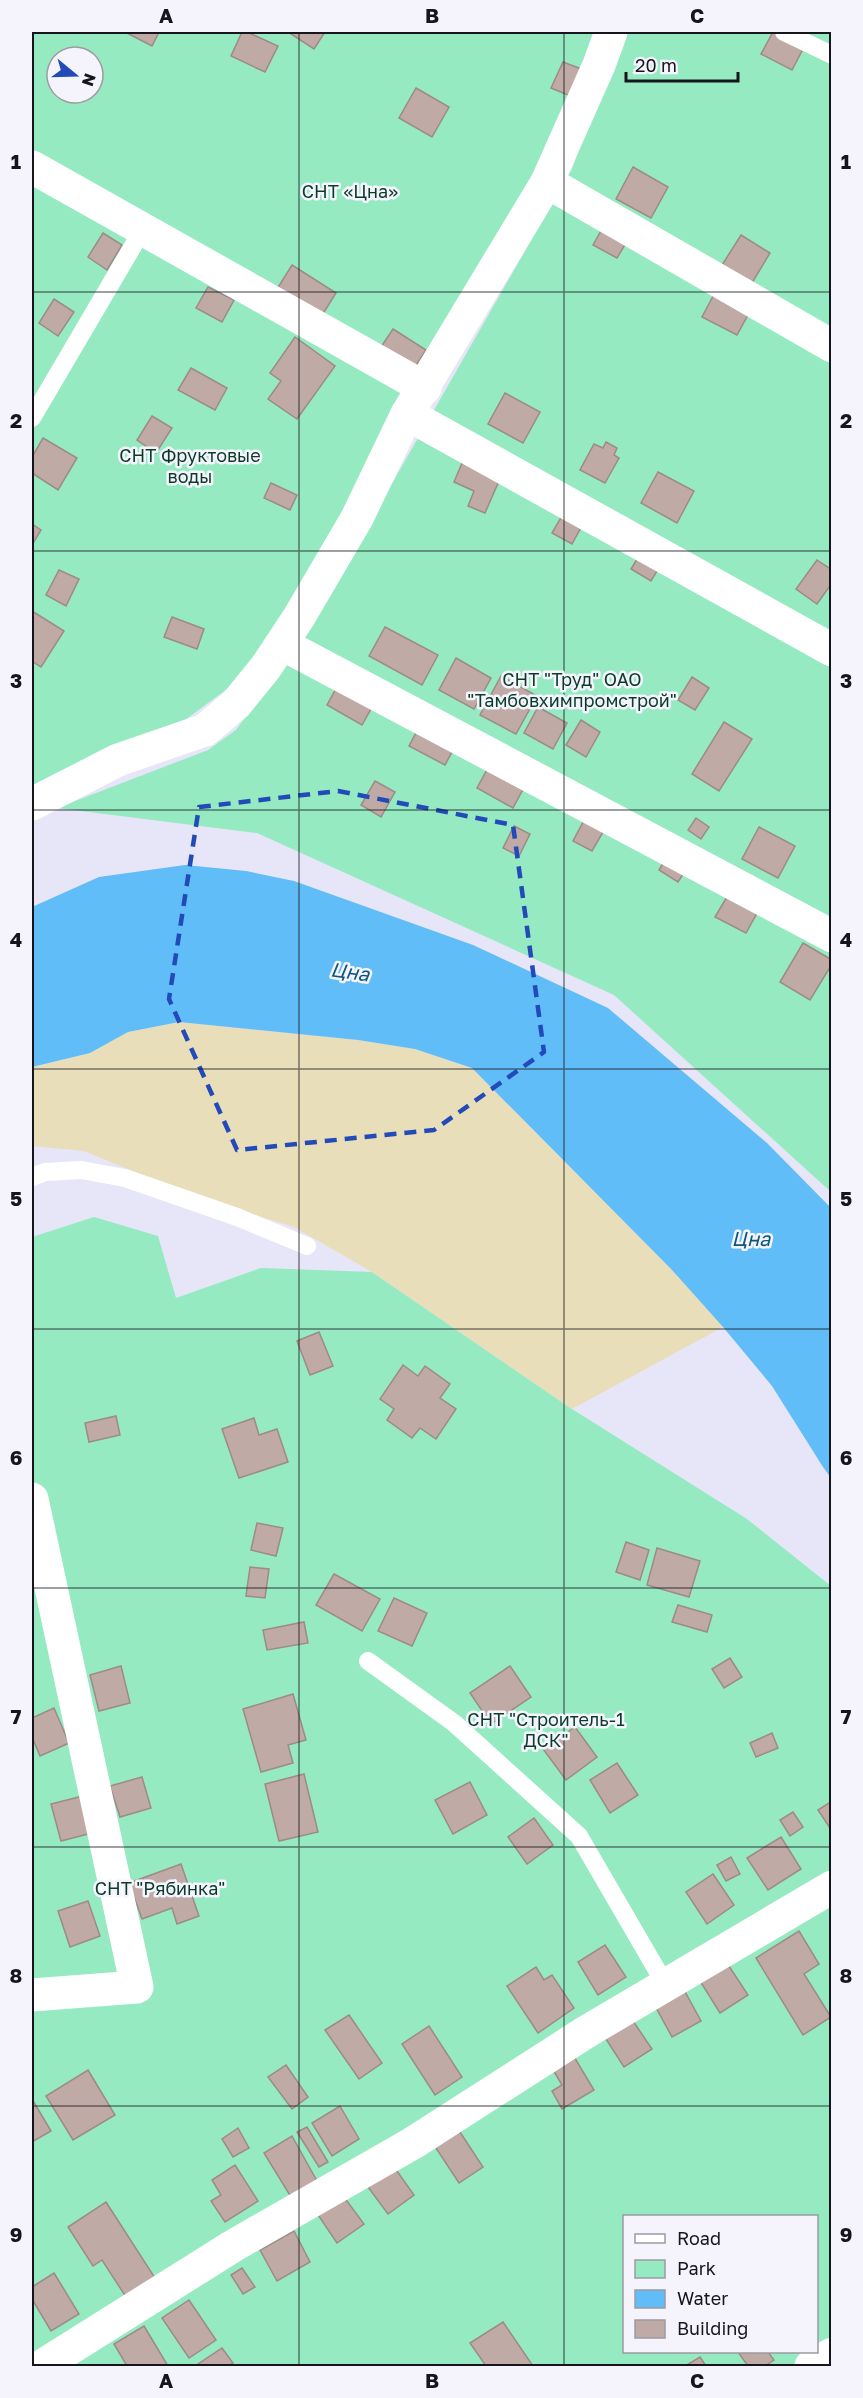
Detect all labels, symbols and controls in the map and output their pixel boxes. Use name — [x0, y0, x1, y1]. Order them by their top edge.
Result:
text: A — [159, 3, 173, 27]
text: B — [425, 3, 439, 27]
text: C — [690, 3, 704, 27]
north arrow — [45, 45, 105, 105]
scale bar — [626, 45, 738, 83]
text: 20 m — [635, 54, 677, 76]
text: N — [78, 71, 101, 89]
text: 1 — [11, 149, 21, 173]
text: 1 — [841, 149, 851, 173]
park label: СНТ «Цна» — [302, 180, 398, 202]
text: 2 — [10, 408, 22, 432]
text: 2 — [840, 408, 852, 432]
park label: СНТ Фруктовые воды — [119, 444, 261, 487]
text: 3 — [10, 668, 22, 692]
park label: СНТ "Труд" ОАО "Тамбовхимпромстрой" — [467, 668, 677, 711]
text: 3 — [840, 668, 852, 692]
text: 4 — [10, 927, 22, 951]
text: 4 — [840, 927, 852, 951]
water label: Цна — [329, 956, 372, 986]
text: 5 — [10, 1186, 22, 1210]
text: 5 — [840, 1186, 852, 1210]
water label: Цна — [732, 1226, 771, 1250]
text: 6 — [10, 1445, 22, 1469]
text: 6 — [840, 1445, 852, 1469]
text: 7 — [11, 1704, 22, 1728]
text: 7 — [841, 1704, 852, 1728]
park label: СНТ "Строитель-1 ДСК" — [467, 1708, 625, 1751]
park label: СНТ "Рябинка" — [95, 1877, 225, 1899]
text: 8 — [10, 1963, 22, 1987]
text: 8 — [840, 1963, 852, 1987]
legend — [623, 2215, 818, 2353]
text: 9 — [10, 2222, 22, 2246]
text: 9 — [840, 2222, 852, 2246]
text: Road — [677, 2227, 721, 2249]
text: Park — [677, 2257, 716, 2279]
text: Water — [677, 2287, 728, 2309]
text: Building — [677, 2317, 748, 2339]
text: A — [159, 2368, 173, 2392]
text: B — [425, 2368, 439, 2392]
text: C — [690, 2368, 704, 2392]

